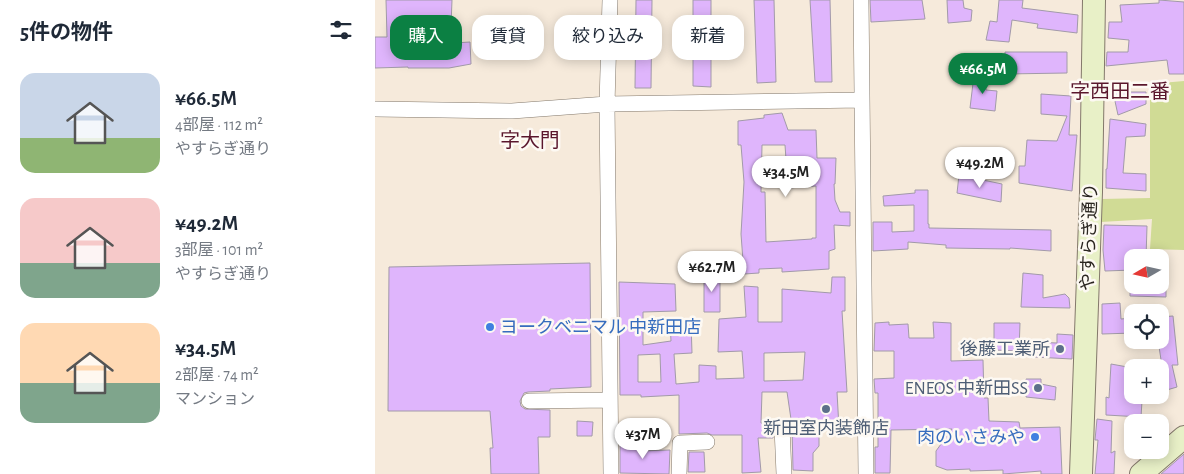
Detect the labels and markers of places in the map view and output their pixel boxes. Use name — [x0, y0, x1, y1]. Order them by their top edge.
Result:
pin: ¥66.5M — [942, 52, 1024, 95]
pin: ¥49.2M — [939, 146, 1021, 189]
pin: ¥34.5M — [745, 156, 827, 198]
pin: ¥62.7M — [671, 250, 753, 293]
place label: ヨークベニマル 中新田店 — [500, 318, 701, 337]
marker: ヨークベニマル 中新田店 — [484, 321, 496, 333]
place label: 後藤工業所 — [960, 340, 1050, 359]
marker: 後藤工業所 — [1054, 343, 1066, 355]
place label: ENEOS 中新田SS — [905, 379, 1028, 398]
marker: ENEOS 中新田SS — [1032, 382, 1044, 394]
marker: 新田室内装飾店 — [820, 403, 832, 415]
pin: ¥37M — [613, 418, 673, 460]
place label: 新田室内装飾店 — [763, 418, 889, 438]
place label: 肉のいさみや — [917, 428, 1025, 447]
marker: 肉のいさみや — [1029, 431, 1041, 443]

